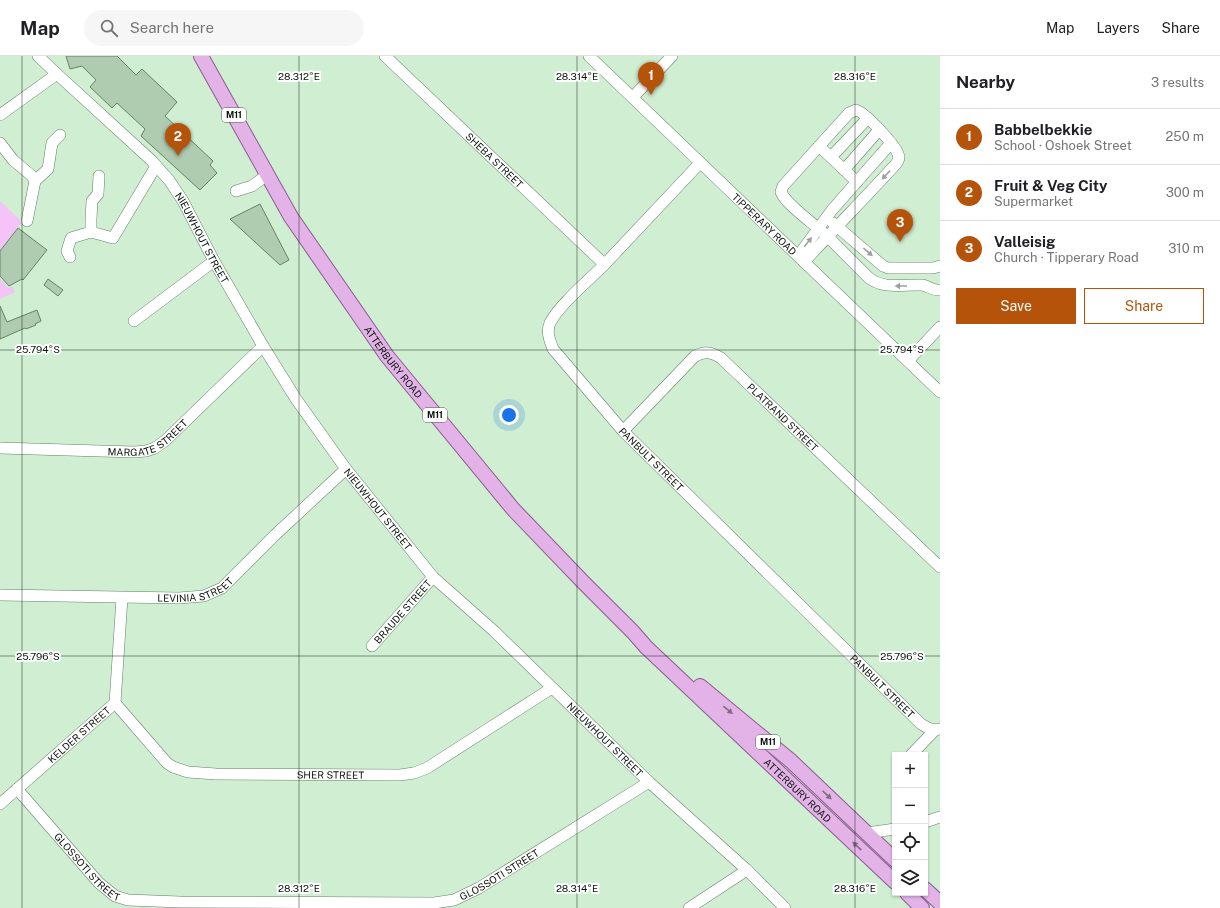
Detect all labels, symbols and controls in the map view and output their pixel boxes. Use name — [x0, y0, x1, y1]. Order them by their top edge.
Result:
search box — [84, 10, 364, 46]
text: Map — [20, 17, 60, 39]
icon: search — [98, 17, 120, 39]
text: Search here — [130, 19, 214, 36]
text: Map — [1046, 20, 1074, 36]
text: Layers — [1096, 20, 1140, 36]
text: Share — [1162, 20, 1200, 36]
pin: 1 — [638, 62, 664, 95]
text: 28.312°E — [278, 70, 320, 82]
text: 28.314°E — [556, 70, 598, 82]
text: 28.316°E — [834, 70, 876, 82]
text: Nearby — [956, 72, 1015, 92]
text: 3 results — [1151, 75, 1204, 90]
road number: M11 — [222, 108, 246, 122]
text: Babbelbekkie — [994, 121, 1092, 138]
pin: 2 — [165, 123, 191, 156]
text: 1 — [966, 129, 972, 144]
text: 250 m — [1166, 129, 1204, 144]
street label: SHEBA STREET — [463, 130, 526, 190]
text: School · Oshoek Street — [994, 138, 1132, 153]
one-way arrow — [882, 170, 891, 180]
text: Fruit & Veg City — [994, 177, 1107, 194]
text: 2 — [965, 185, 973, 200]
text: 300 m — [1166, 185, 1204, 200]
street label: NIEUWHOUT STREET — [173, 190, 231, 285]
street label: TIPPERARY ROAD — [730, 190, 799, 258]
text: Supermarket — [994, 194, 1073, 209]
pin: 3 — [887, 209, 913, 242]
text: Valleisig — [994, 233, 1055, 250]
one-way arrow — [804, 237, 813, 248]
text: 3 — [965, 241, 973, 256]
text: 310 m — [1168, 241, 1204, 256]
one-way arrow — [863, 247, 872, 256]
text: Church · Tipperary Road — [994, 250, 1139, 265]
one-way arrow — [895, 282, 907, 289]
button: Save — [956, 288, 1076, 324]
button: Share — [1084, 288, 1204, 324]
street label: ATTERBURY ROAD — [362, 324, 425, 400]
text: 25.794°S — [16, 343, 60, 355]
text: 25.794°S — [880, 343, 924, 355]
street label: PLATRAND STREET — [745, 381, 821, 454]
your location — [499, 405, 519, 425]
road number: M11 — [423, 408, 447, 422]
street label: MARGATE STREET — [107, 417, 190, 458]
street label: PANBULT STREET — [617, 425, 686, 493]
street label: NIEUWHOUT STREET — [342, 466, 415, 552]
street label: LEVINIA STREET — [157, 575, 235, 604]
street label: BRAUDE STREET — [371, 577, 434, 646]
text: 25.796°S — [16, 650, 60, 662]
text: 25.796°S — [880, 650, 924, 662]
street label: PANBULT STREET — [848, 652, 917, 720]
street label: NIEUWHOUT STREET — [565, 700, 646, 779]
street label: KELDER STREET — [45, 704, 113, 765]
one-way arrow — [723, 705, 734, 714]
road number: M11 — [756, 735, 780, 749]
map controls — [892, 752, 928, 896]
button: + — [892, 752, 928, 788]
street label: ATTERBURY ROAD — [762, 756, 834, 825]
street label: SHER STREET — [297, 768, 364, 781]
button: − — [892, 788, 928, 824]
one-way arrow — [822, 790, 832, 799]
button: locate — [892, 824, 928, 860]
street label: GLOSSOTI STREET — [52, 830, 121, 903]
one-way arrow — [852, 841, 862, 851]
street label: GLOSSOTI STREET — [457, 846, 541, 902]
button: layers — [892, 860, 928, 896]
text: 28.312°E — [278, 882, 320, 894]
text: 28.314°E — [556, 882, 598, 894]
text: 28.316°E — [834, 882, 876, 894]

